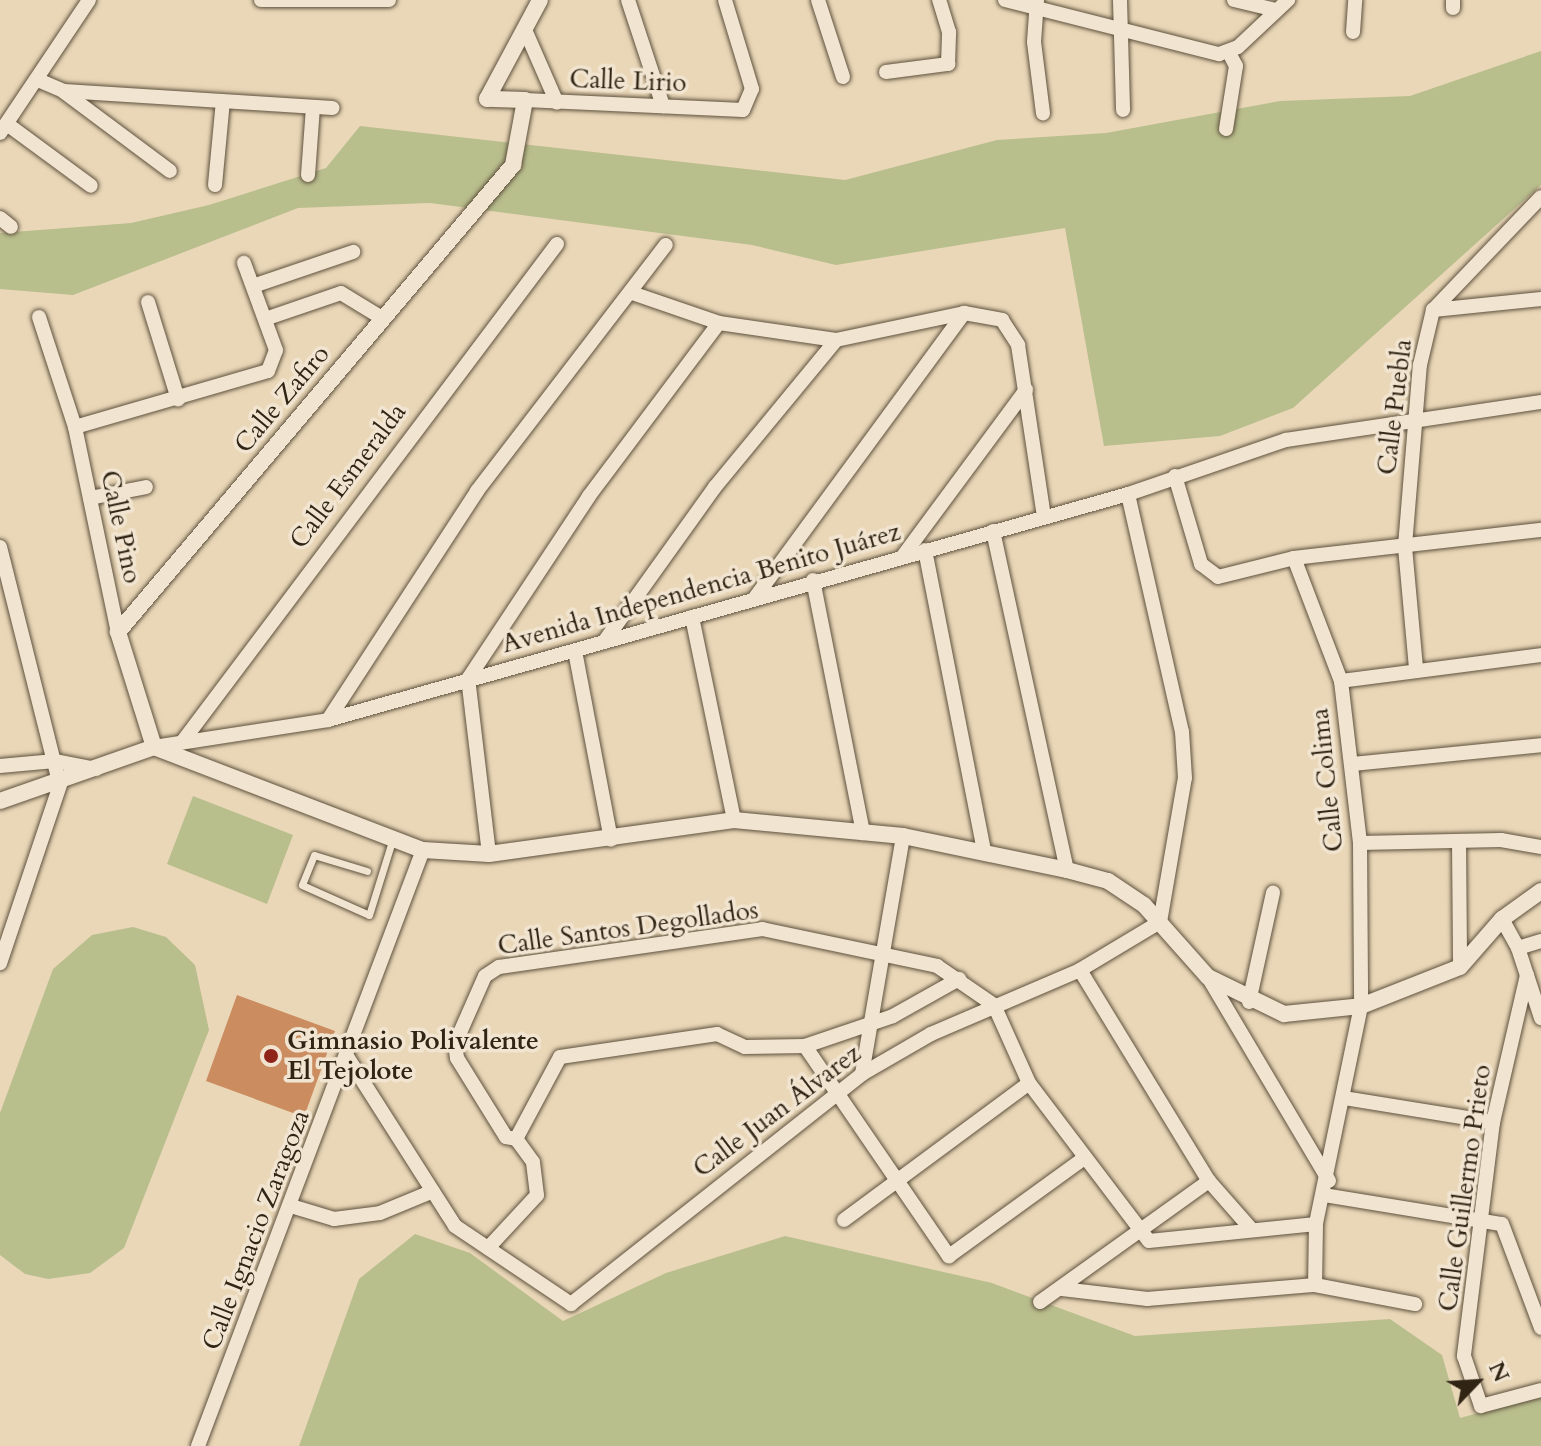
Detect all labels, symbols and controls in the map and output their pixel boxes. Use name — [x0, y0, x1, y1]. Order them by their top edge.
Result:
street label: Calle Lirio — [569, 63, 687, 99]
street label: Calle Puebla — [1371, 337, 1419, 477]
street label: Calle Zafiro — [228, 339, 336, 459]
street label: Calle Esmeralda — [283, 397, 413, 555]
street label: Calle Pino — [94, 468, 148, 586]
street label: Avenida Independencia Benito Juárez — [498, 516, 904, 660]
street label: Calle Colima — [1304, 707, 1350, 853]
street label: Calle Santos Degollados — [496, 894, 760, 962]
place label: Gimnasio Polivalente El Tejolote — [287, 1025, 539, 1086]
street label: Calle Juan Álvarez — [687, 1038, 867, 1184]
marker: Gimnasio Polivalente El Tejolote — [262, 1047, 280, 1065]
street label: Calle Guillermo Prieto — [1432, 1062, 1498, 1314]
street label: Calle Ignacio Zaragoza — [196, 1105, 316, 1355]
north arrow — [1437, 1342, 1517, 1422]
text: N — [1481, 1357, 1516, 1387]

